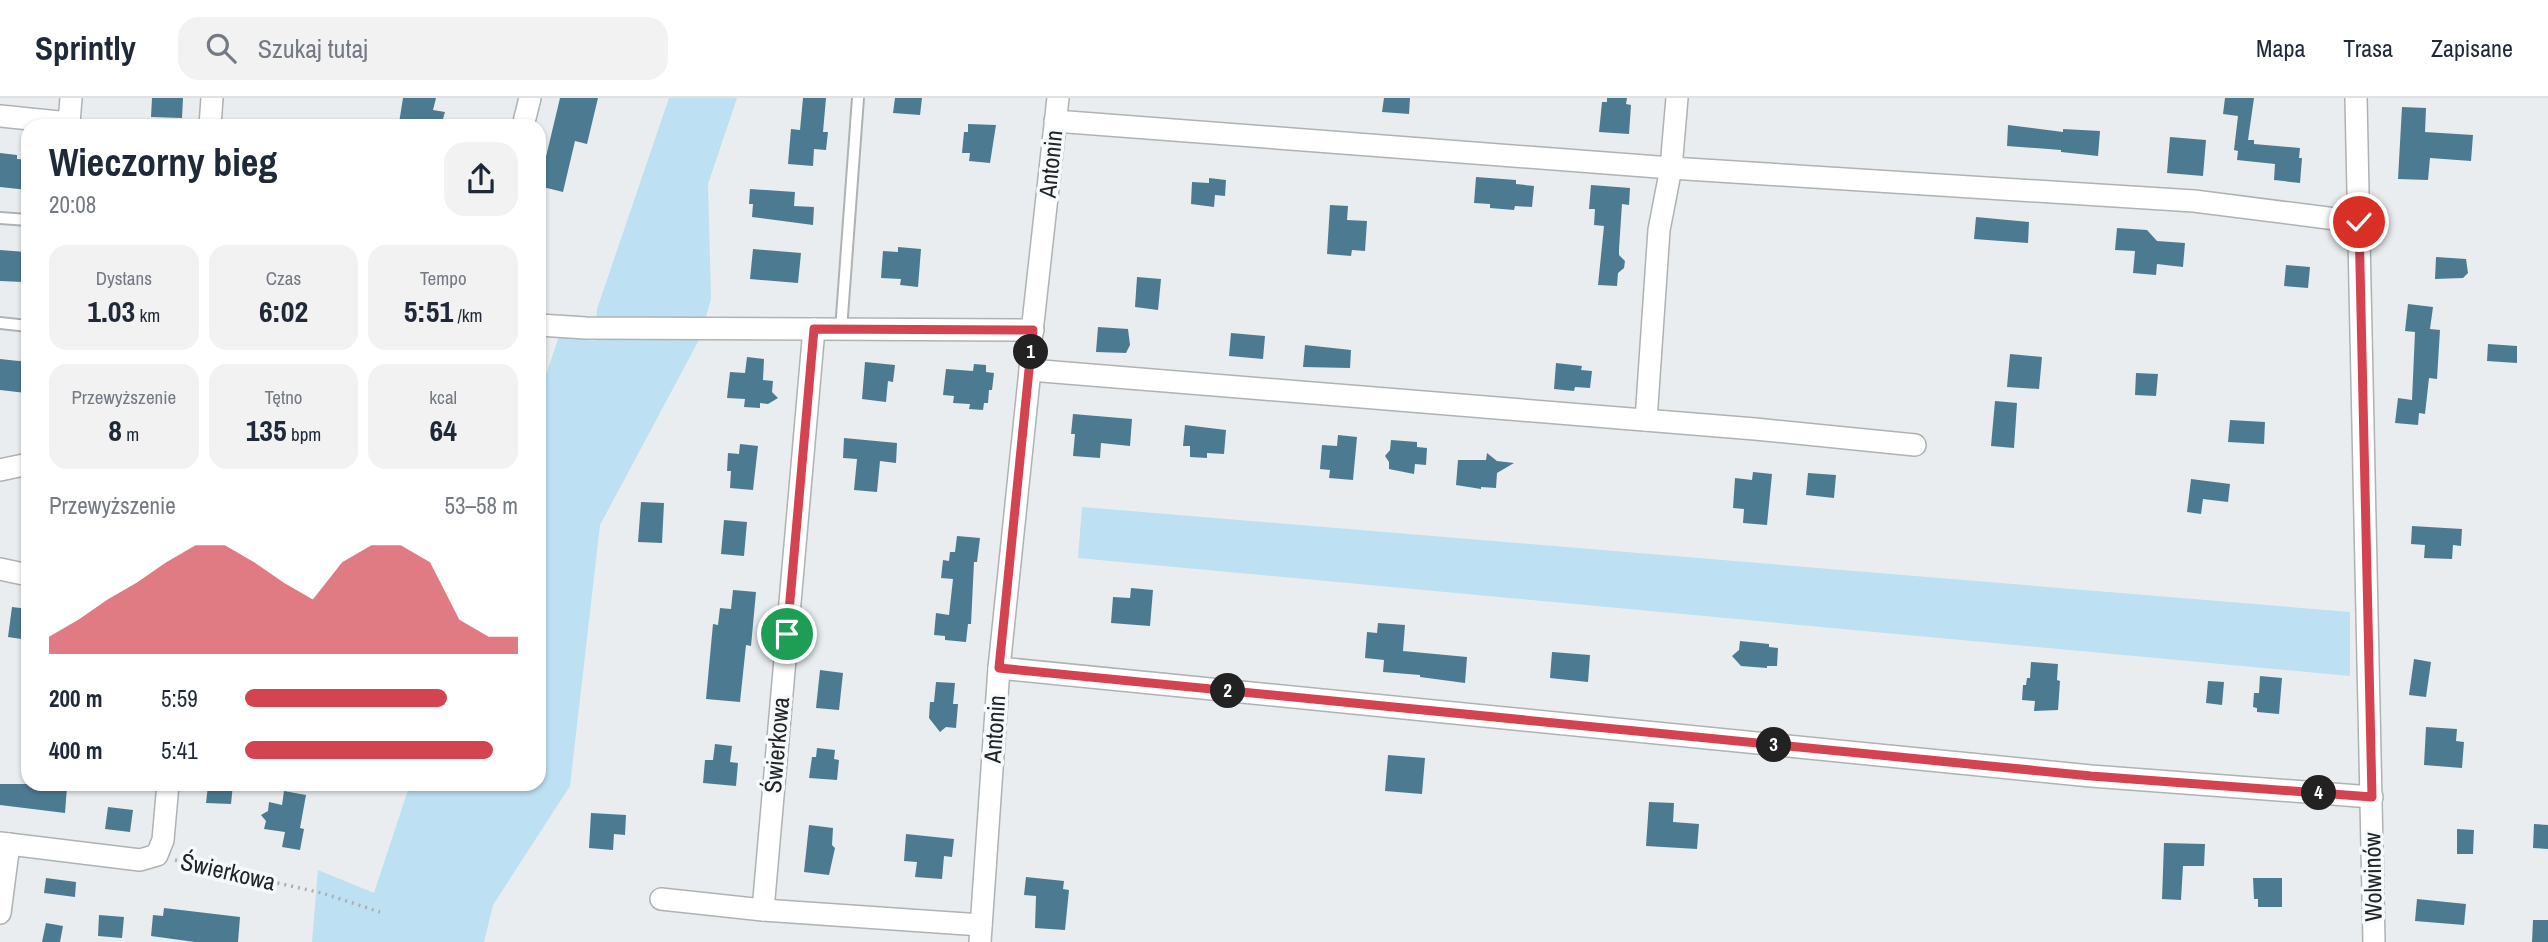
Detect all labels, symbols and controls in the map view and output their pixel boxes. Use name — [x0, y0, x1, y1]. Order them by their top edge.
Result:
search box — [178, 17, 668, 80]
text: Sprintly — [35, 26, 136, 70]
icon: search — [202, 29, 240, 67]
text: Szukaj tutaj — [258, 31, 368, 66]
text: Mapa — [2256, 32, 2305, 64]
text: Trasa — [2343, 32, 2393, 64]
text: Zapisane — [2431, 32, 2513, 64]
street label: Antonin — [1030, 128, 1069, 200]
text: Wieczorny bieg — [49, 137, 277, 188]
button: share — [444, 142, 518, 216]
text: 20:08 — [49, 189, 96, 220]
pin — [2329, 192, 2389, 252]
icon: check — [2340, 203, 2378, 241]
text: Dystans — [96, 265, 152, 291]
text: Czas — [266, 265, 301, 291]
text: Tempo — [420, 265, 467, 291]
text: 1.03 — [87, 291, 135, 331]
text: 6:02 — [259, 291, 308, 331]
text: 5:51 — [404, 291, 453, 331]
text: km — [135, 302, 160, 328]
text: /km — [453, 302, 483, 328]
pin: 1 — [1014, 334, 1048, 370]
text: 1 — [1026, 338, 1035, 364]
text: Przewyższenie — [71, 384, 176, 410]
text: Tętno — [264, 384, 303, 410]
text: kcal — [429, 384, 457, 410]
text: 8 — [108, 410, 122, 450]
text: 135 — [246, 410, 287, 450]
text: 64 — [429, 410, 457, 450]
text: m — [122, 421, 139, 447]
text: bpm — [287, 421, 321, 447]
text: Przewyższenie — [49, 490, 176, 521]
text: 53–58 m — [445, 490, 518, 521]
pin — [757, 604, 817, 664]
icon: arrive — [768, 615, 806, 653]
pin: 2 — [1210, 674, 1246, 708]
text: 2 — [1223, 677, 1232, 703]
text: 200 m — [49, 683, 102, 714]
text: 5:59 — [161, 683, 198, 714]
street label: Antonin — [976, 694, 1012, 765]
street label: Świerkowa — [756, 696, 796, 794]
pin: 3 — [1756, 728, 1792, 762]
text: 3 — [1769, 731, 1778, 757]
text: 400 m — [49, 735, 102, 766]
text: 5:41 — [161, 735, 198, 766]
pin: 4 — [2302, 776, 2336, 810]
text: 4 — [2314, 779, 2323, 805]
street label: Wolwinów — [2355, 831, 2389, 922]
street label: Świerkowa — [178, 845, 279, 897]

